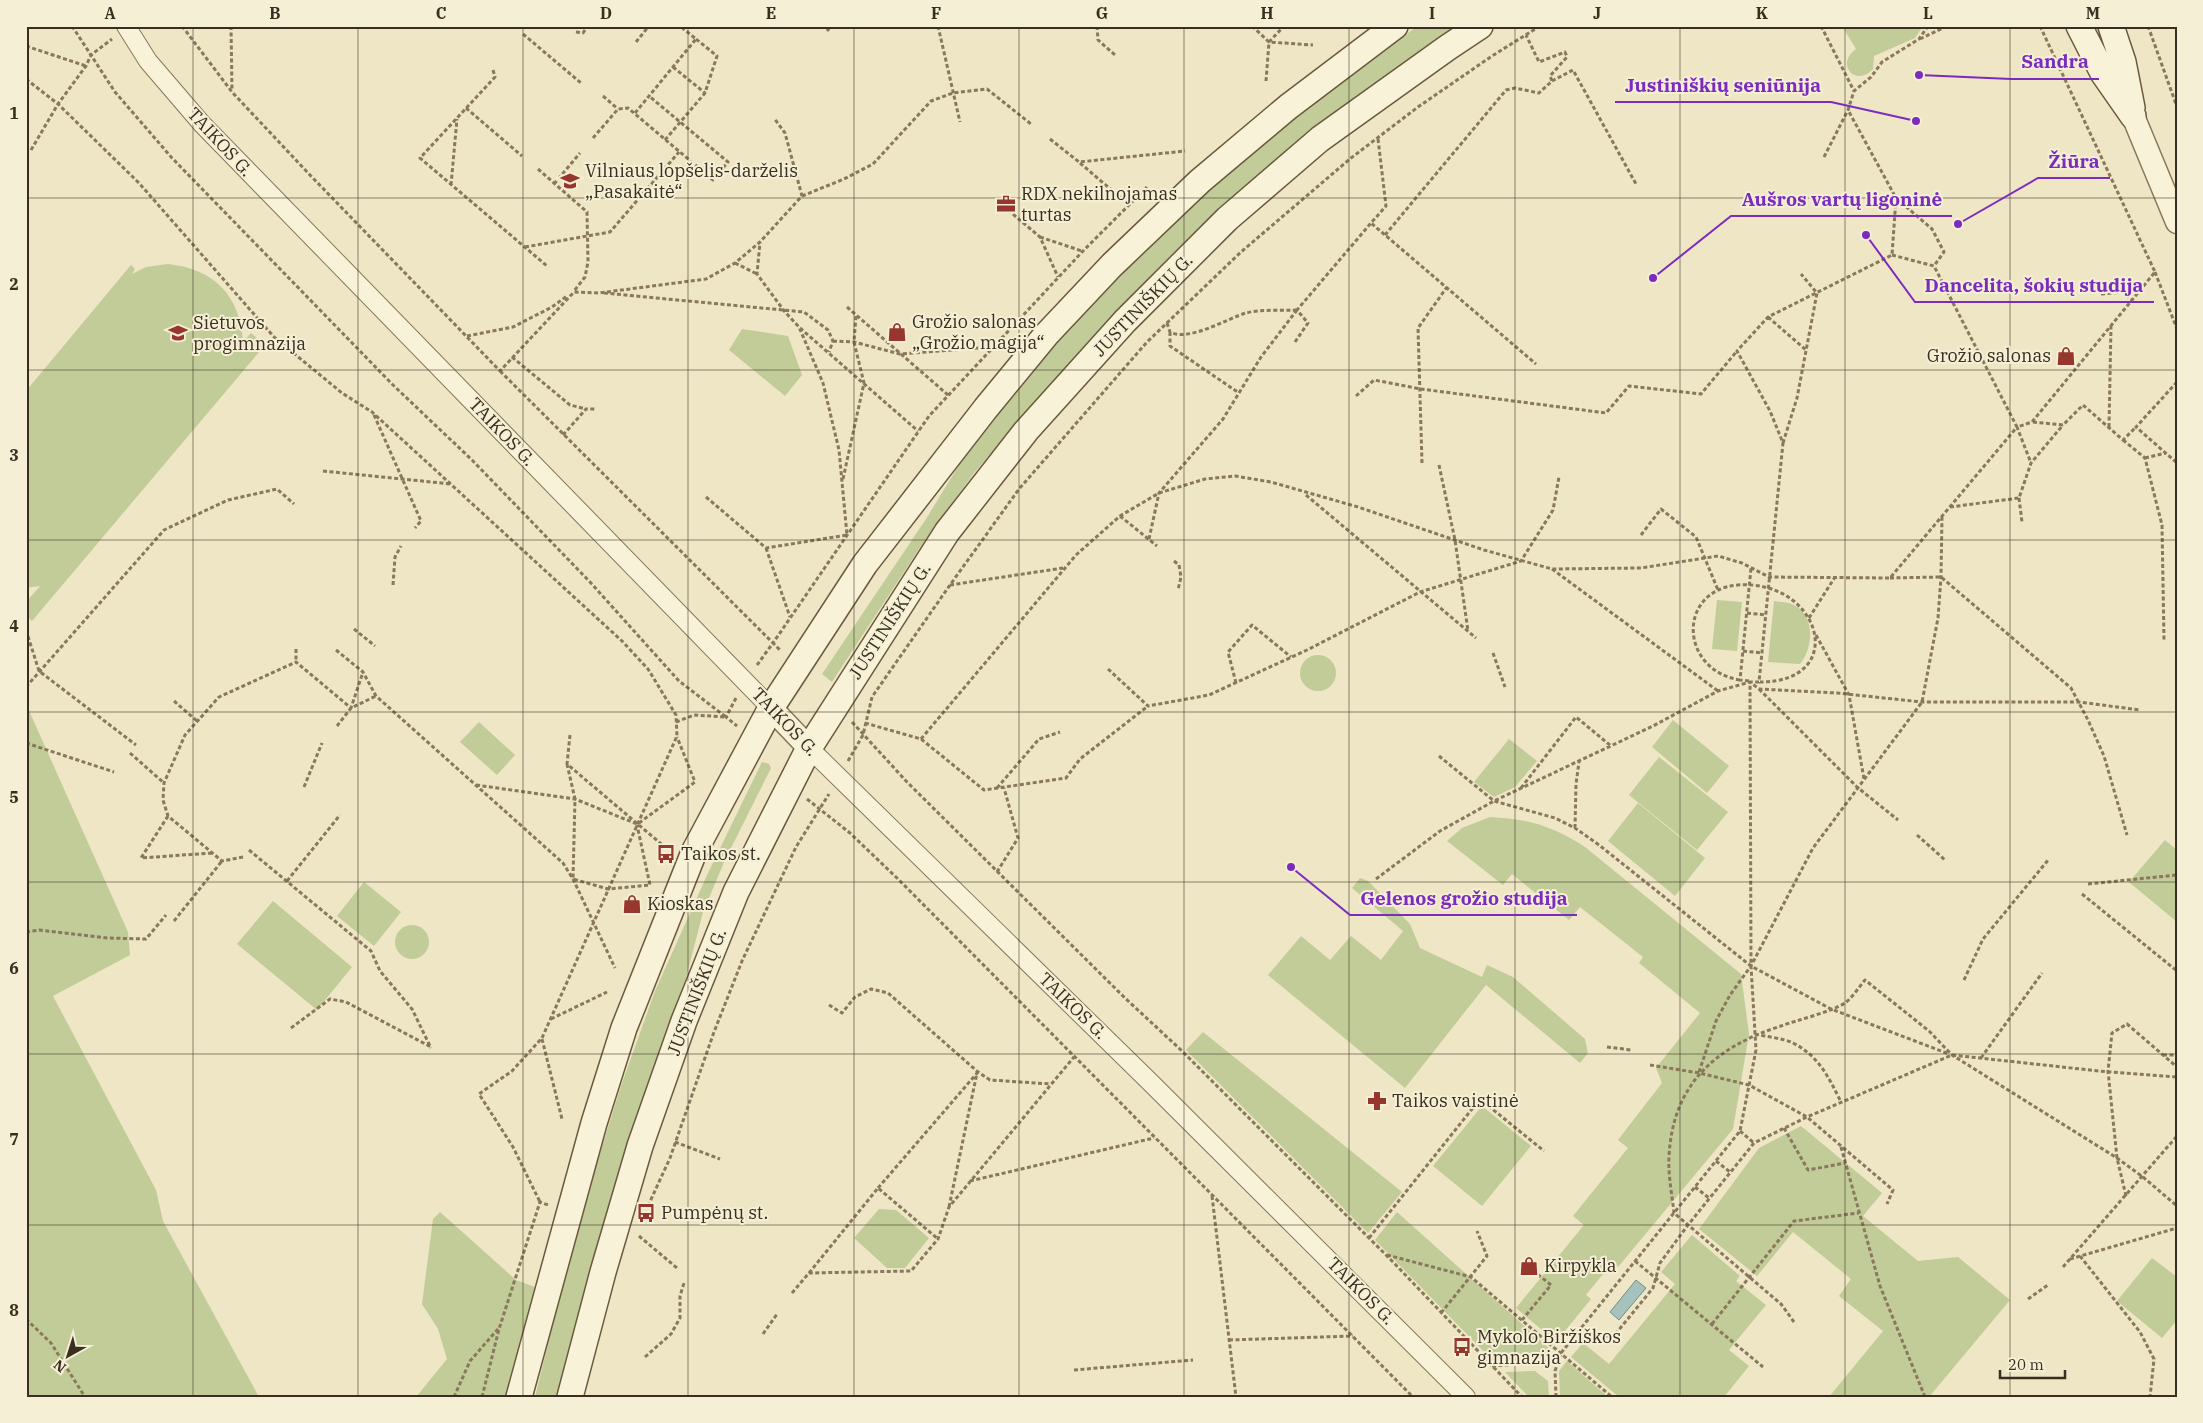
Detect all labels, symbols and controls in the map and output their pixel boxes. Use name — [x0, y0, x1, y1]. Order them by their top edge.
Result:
text: A — [104, 3, 116, 23]
text: B — [269, 3, 281, 23]
text: C — [436, 3, 446, 23]
text: D — [600, 3, 612, 23]
text: E — [766, 3, 776, 23]
text: F — [931, 3, 941, 23]
text: G — [1096, 3, 1108, 23]
text: H — [1261, 3, 1274, 23]
text: I — [1429, 3, 1435, 23]
text: J — [1593, 3, 1601, 23]
text: K — [1756, 3, 1769, 23]
text: L — [1923, 3, 1933, 23]
text: M — [2086, 3, 2100, 23]
callout: Sandra — [2011, 45, 2099, 79]
text: Sandra — [2021, 49, 2089, 73]
callout: Justiniškių seniūnija — [1615, 68, 1831, 102]
text: Justiniškių seniūnija — [1625, 73, 1821, 97]
street label: TAIKOS G. — [182, 102, 258, 181]
text: 1 — [9, 103, 19, 123]
callout: Žiūra — [2038, 144, 2110, 178]
text: Žiūra — [2048, 149, 2100, 173]
place label: Vilniaus lopšelis-darželis „Pasakaitė“ — [585, 159, 798, 203]
school or university icon: Vilniaus lopšelis-darželis „Pasakaitė“ — [559, 170, 581, 192]
place label: RDX nekilnojamas turtas — [1021, 182, 1177, 226]
callout: Aušros vartų ligoninė — [1731, 182, 1952, 216]
text: Aušros vartų ligoninė — [1742, 187, 1943, 211]
office icon: RDX nekilnojamas turtas — [995, 193, 1017, 215]
street label: JUSTINIŠKIŲ G. — [1087, 248, 1197, 361]
callout: Dancelita, šokių studija — [1915, 268, 2154, 302]
text: Dancelita, šokių studija — [1925, 273, 2144, 297]
text: 2 — [9, 274, 19, 294]
place label: Grožio salonas „Grožio magija“ — [912, 310, 1045, 354]
place label: Sietuvos progimnazija — [193, 311, 306, 355]
shop icon: Grožio salonas „Grožio magija“ — [886, 321, 908, 343]
school or university icon: Sietuvos progimnazija — [167, 322, 189, 344]
place label: Grožio salonas — [1927, 344, 2051, 367]
shop icon: Grožio salonas — [2055, 345, 2077, 367]
street label: TAIKOS G. — [464, 393, 541, 471]
text: 3 — [9, 445, 19, 465]
street label: JUSTINIŠKIŲ G. — [843, 558, 936, 683]
text: 4 — [9, 616, 19, 636]
street label: TAIKOS G. — [747, 683, 824, 761]
text: 5 — [9, 787, 19, 807]
place label: Taikos st. — [681, 842, 761, 865]
bus stop icon: Taikos st. — [655, 843, 677, 865]
callout: Gelenos grožio studija — [1350, 881, 1577, 915]
text: Gelenos grožio studija — [1360, 886, 1568, 910]
place label: Kioskas — [647, 892, 713, 915]
shop icon: Kioskas — [621, 893, 643, 915]
street label: JUSTINIŠKIŲ G. — [661, 925, 731, 1059]
text: 6 — [9, 958, 19, 978]
street label: TAIKOS G. — [1034, 967, 1112, 1044]
place label: Taikos vaistinė — [1392, 1089, 1519, 1112]
pharmacy icon: Taikos vaistinė — [1366, 1090, 1388, 1112]
text: 7 — [9, 1129, 19, 1149]
place label: Pumpėnų st. — [661, 1201, 768, 1224]
bus stop icon: Pumpėnų st. — [635, 1202, 657, 1224]
street label: TAIKOS G. — [1323, 1252, 1400, 1329]
place label: Kirpykla — [1544, 1254, 1617, 1277]
shop icon: Kirpykla — [1518, 1255, 1540, 1277]
text: 8 — [9, 1300, 19, 1320]
place label: Mykolo Biržiškos gimnazija — [1477, 1325, 1621, 1369]
north arrow — [42, 1330, 92, 1380]
bus stop icon: Mykolo Biržiškos gimnazija — [1451, 1336, 1473, 1358]
scale bar — [2000, 1348, 2066, 1380]
text: 20 m — [2008, 1355, 2044, 1374]
text: N — [50, 1356, 70, 1377]

